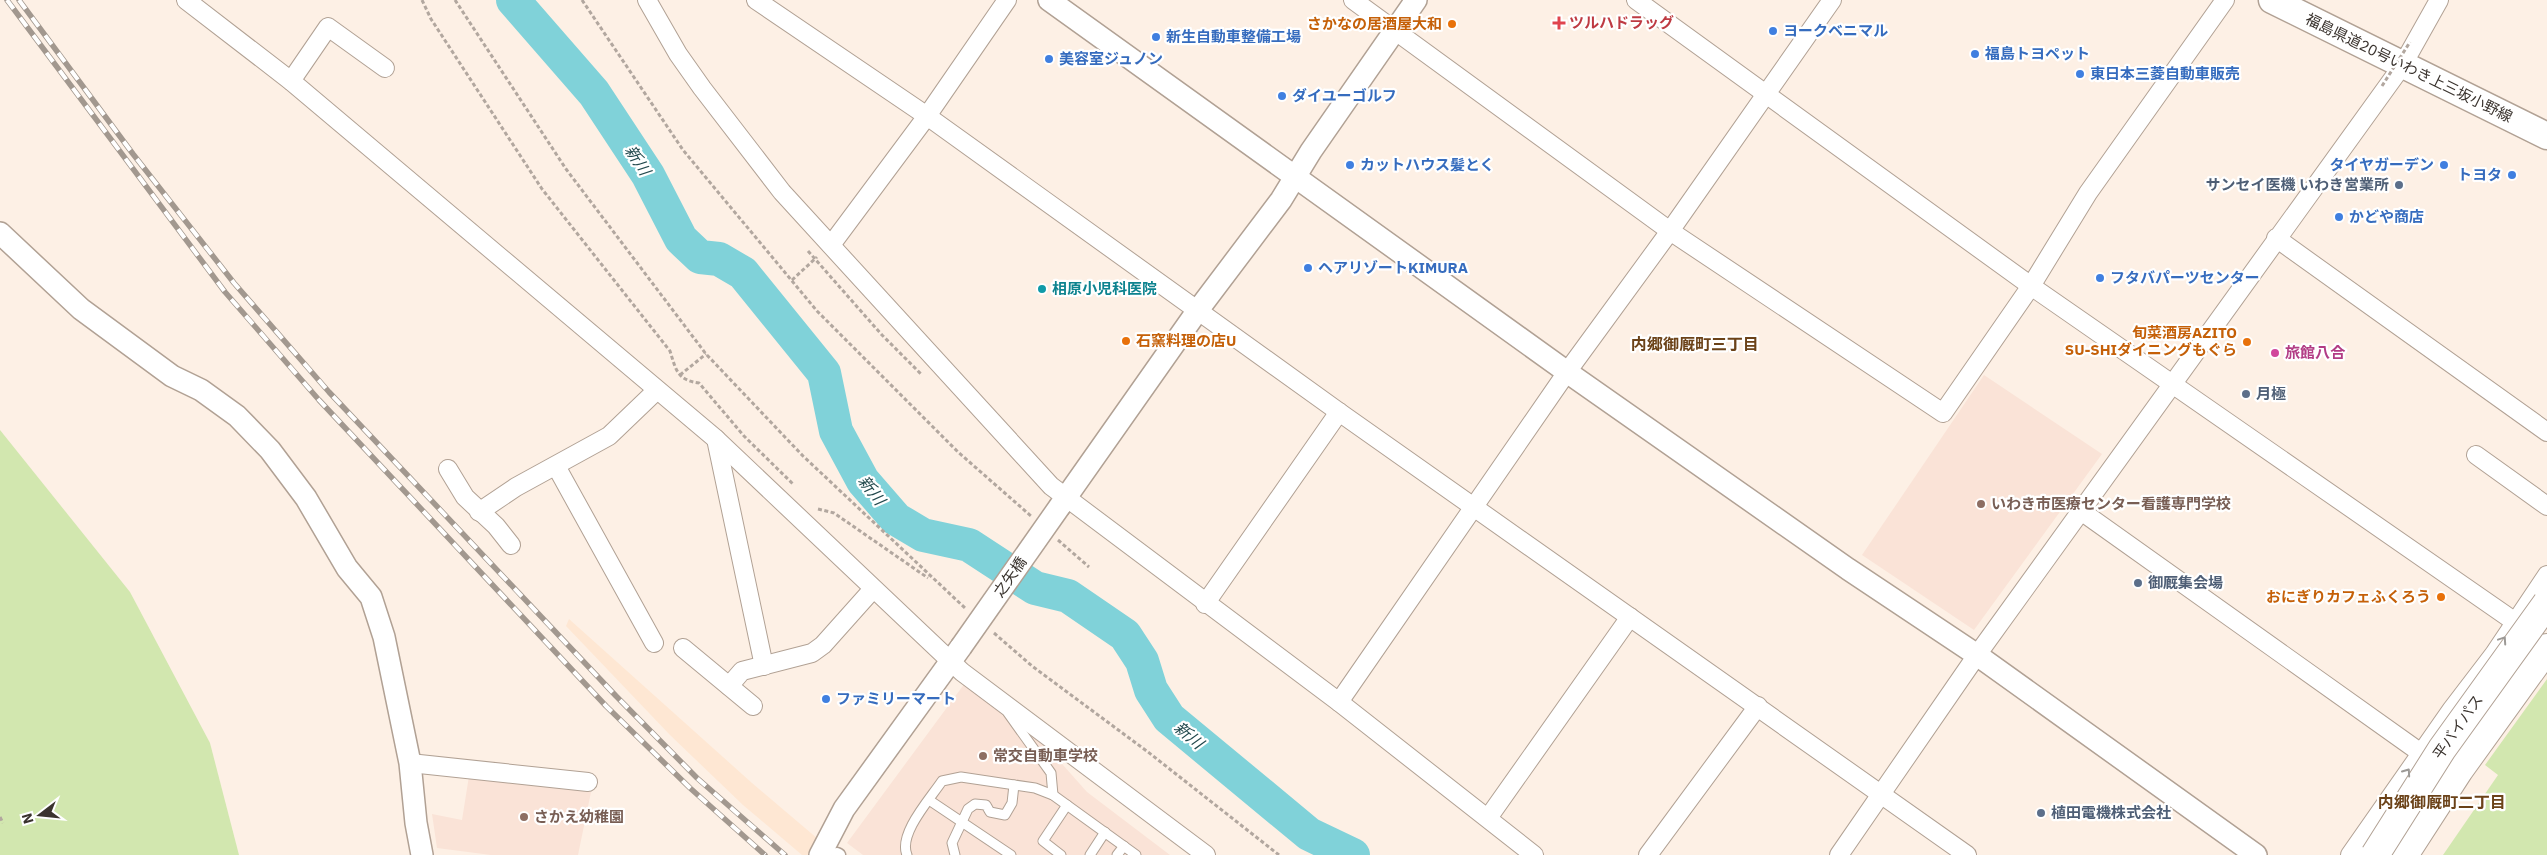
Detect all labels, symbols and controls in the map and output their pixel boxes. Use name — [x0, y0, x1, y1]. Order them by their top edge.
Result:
street label: 福島県道20号いわき上三坂小野線 — [2303, 9, 2516, 126]
place label: ツルハドラッグ — [1569, 13, 1674, 32]
place label: さかなの居酒屋大和 — [1307, 14, 1442, 33]
marker: ツルハドラッグ — [1553, 17, 1565, 29]
marker: さかなの居酒屋大和 — [1446, 18, 1458, 30]
place label: ヨークベニマル — [1783, 21, 1888, 40]
marker: ヨークベニマル — [1767, 25, 1779, 37]
place label: 新生自動車整備工場 — [1166, 27, 1301, 46]
marker: 新生自動車整備工場 — [1150, 31, 1162, 43]
place label: 福島トヨペット — [1984, 44, 2090, 63]
marker: 福島トヨペット — [1969, 48, 1981, 60]
place label: 美容室ジュノン — [1059, 49, 1163, 68]
marker: 美容室ジュノン — [1043, 53, 1055, 65]
place label: 東日本三菱自動車販売 — [2090, 64, 2240, 83]
marker: 東日本三菱自動車販売 — [2074, 68, 2086, 80]
place label: ダイユーゴルフ — [1292, 86, 1397, 105]
marker: ダイユーゴルフ — [1276, 90, 1288, 102]
water label: 新川 — [621, 141, 656, 181]
place label: カットハウス髪とく — [1360, 155, 1495, 174]
place label: タイヤガーデン — [2329, 155, 2434, 174]
marker: カットハウス髪とく — [1344, 159, 1356, 171]
marker: タイヤガーデン — [2438, 159, 2450, 171]
place label: トヨタ — [2457, 165, 2502, 184]
marker: トヨタ — [2506, 169, 2518, 181]
place label: サンセイ医機 いわき営業所 — [2205, 175, 2389, 194]
marker: サンセイ医機 いわき営業所 — [2393, 179, 2405, 191]
place label: かどや商店 — [2349, 207, 2424, 226]
marker: かどや商店 — [2333, 211, 2345, 223]
place label: ヘアリゾートKIMURA — [1318, 258, 1468, 277]
marker: ヘアリゾートKIMURA — [1302, 262, 1314, 274]
place label: フタバパーツセンター — [2110, 268, 2260, 287]
marker: フタバパーツセンター — [2094, 272, 2106, 284]
place label: 相原小児科医院 — [1052, 279, 1157, 298]
marker: 相原小児科医院 — [1036, 283, 1048, 295]
place label: 旬菜酒房AZITO SU-SHIダイニングもぐら — [2065, 323, 2237, 359]
place label: 石窯料理の店U — [1136, 331, 1236, 350]
district label: 内郷御厩町三丁目 — [1631, 334, 1759, 354]
marker: 石窯料理の店U — [1120, 335, 1132, 347]
marker: 旬菜酒房AZITO SU-SHIダイニングもぐら — [2241, 336, 2253, 348]
place label: 旅館八合 — [2285, 343, 2346, 362]
marker: 旅館八合 — [2269, 347, 2281, 359]
place label: 月極 — [2256, 384, 2286, 403]
marker: 月極 — [2240, 388, 2252, 400]
water label: 新川 — [854, 471, 891, 510]
place label: いわき市医療センター看護専門学校 — [1991, 494, 2231, 513]
marker: いわき市医療センター看護専門学校 — [1975, 498, 1987, 510]
street label: 之矢橋 — [989, 553, 1030, 601]
place label: 御厩集会場 — [2148, 573, 2223, 592]
marker: 御厩集会場 — [2132, 577, 2144, 589]
place label: おにぎりカフェふくろう — [2266, 587, 2431, 606]
marker: おにぎりカフェふくろう — [2435, 591, 2447, 603]
one-way arrow — [2497, 637, 2506, 646]
place label: ファミリーマート — [836, 689, 956, 708]
street label: 平バイパス — [2428, 691, 2487, 763]
marker: ファミリーマート — [820, 693, 832, 705]
water label: 新川 — [1170, 717, 1209, 754]
place label: 常交自動車学校 — [993, 746, 1098, 765]
marker: 常交自動車学校 — [977, 750, 989, 762]
one-way arrow — [2401, 768, 2410, 778]
north arrow — [15, 790, 65, 840]
district label: 内郷御厩町二丁目 — [2378, 792, 2506, 812]
place label: 植田電機株式会社 — [2051, 803, 2171, 822]
place label: さかえ幼稚園 — [534, 807, 624, 826]
marker: 植田電機株式会社 — [2035, 807, 2047, 819]
text: N — [17, 811, 38, 826]
marker: さかえ幼稚園 — [518, 811, 530, 823]

